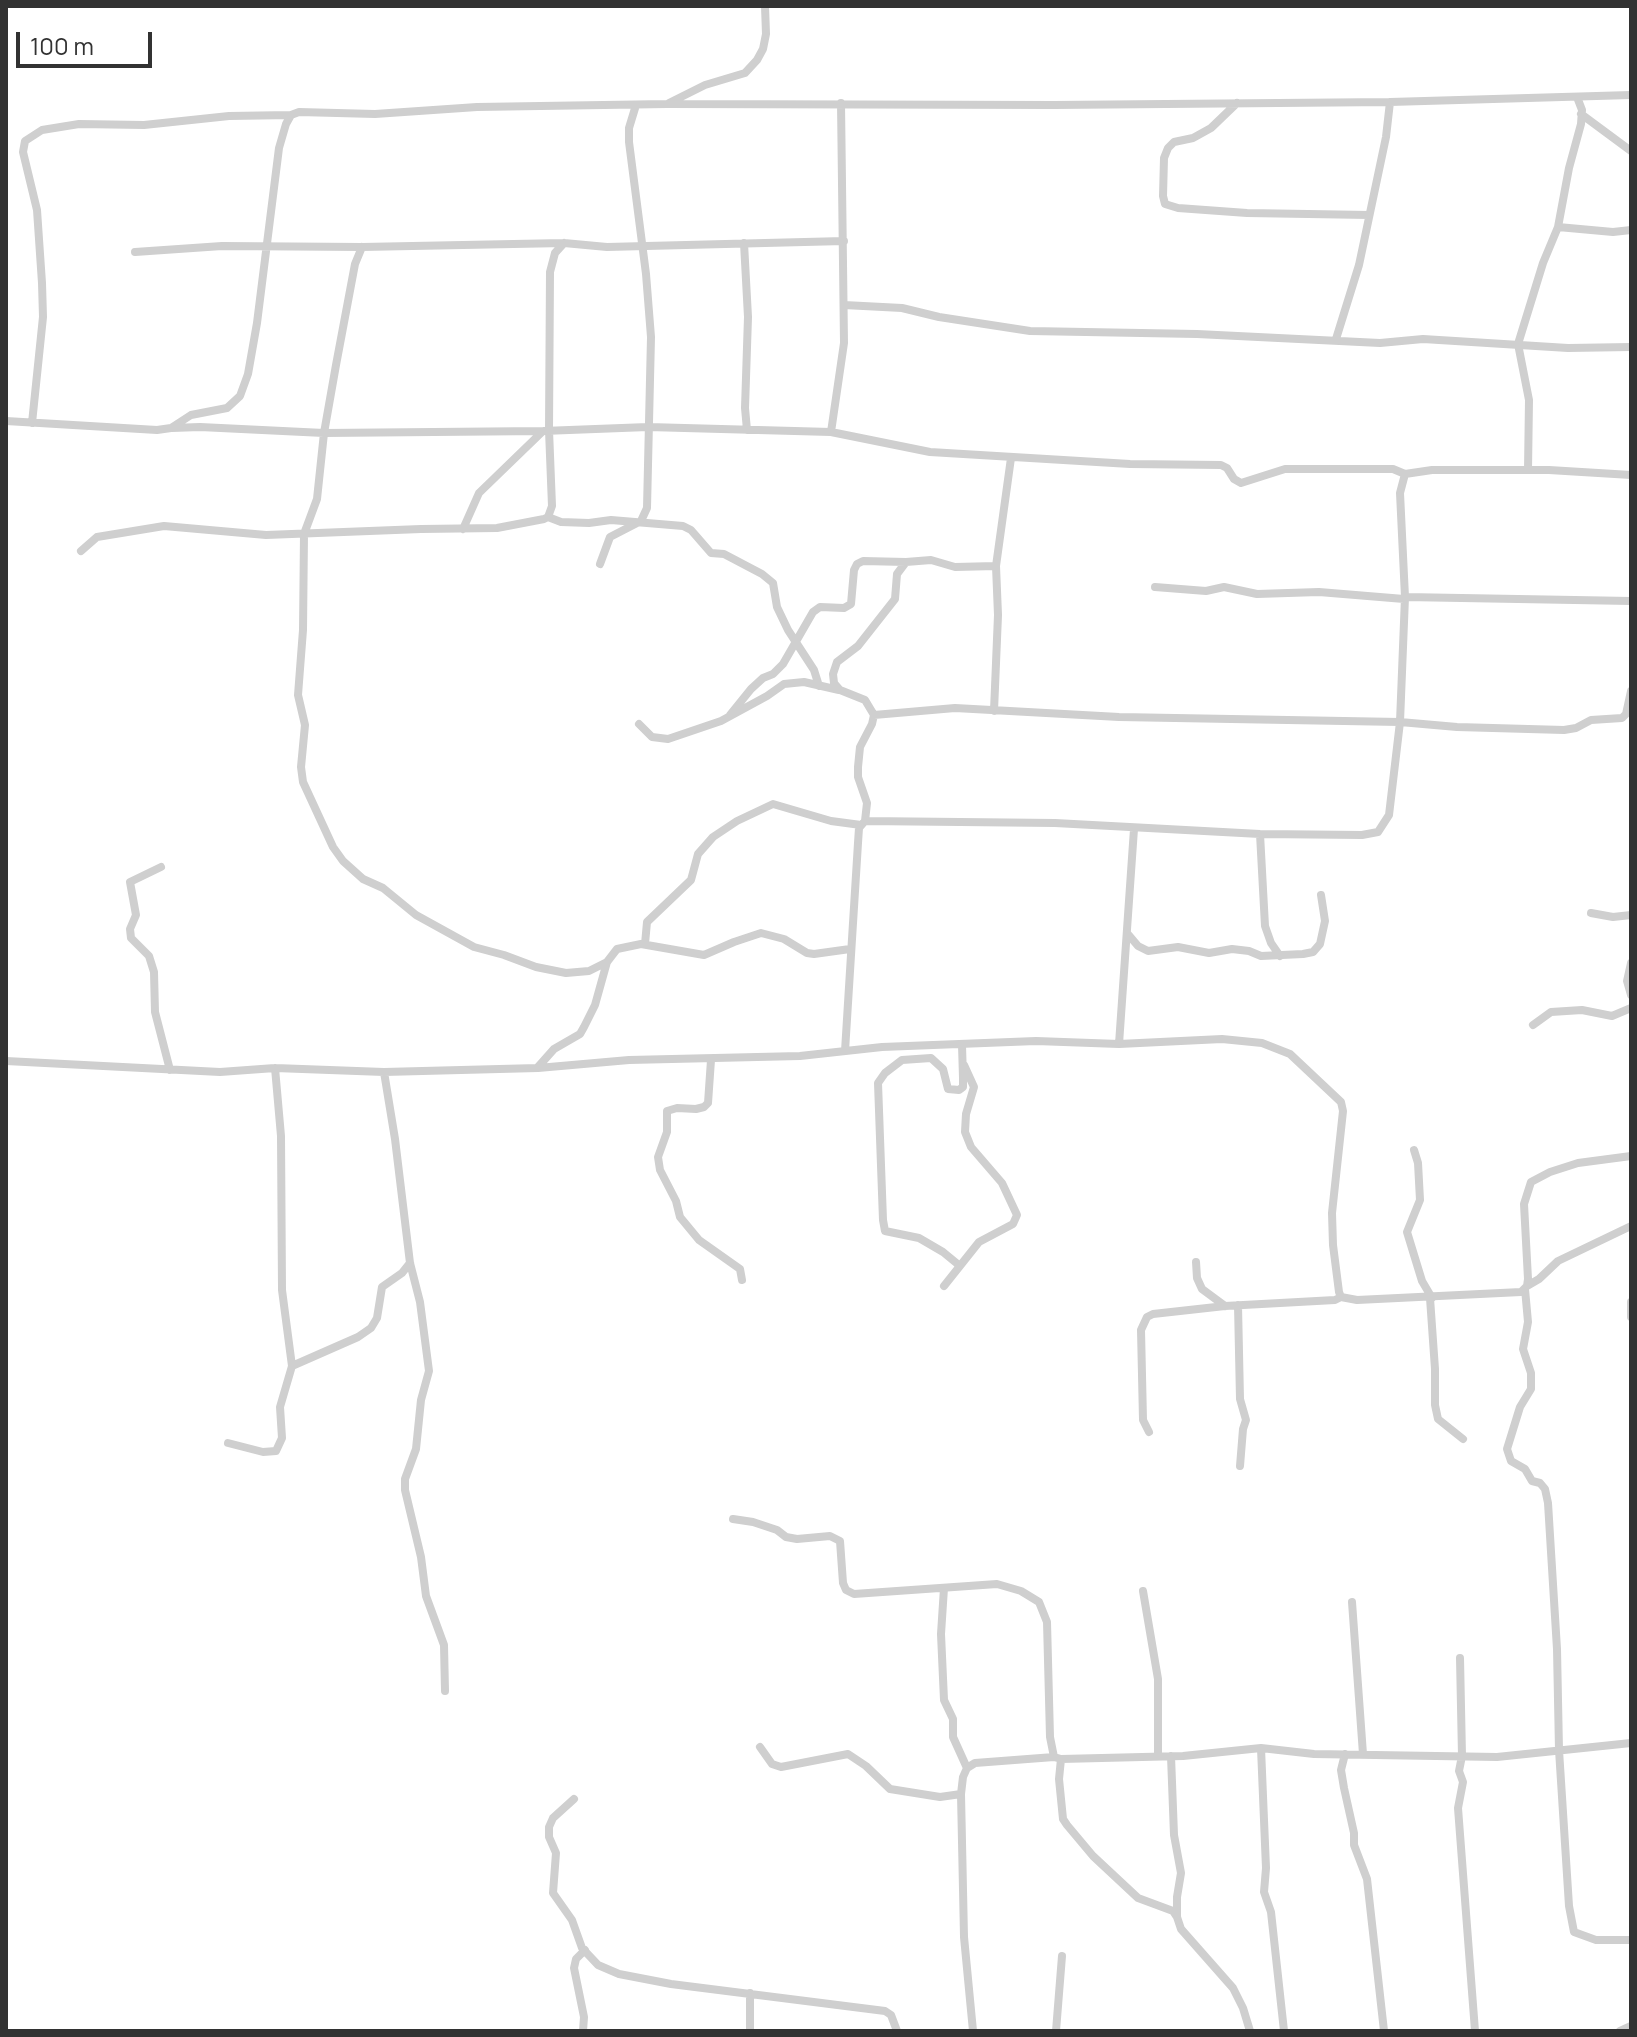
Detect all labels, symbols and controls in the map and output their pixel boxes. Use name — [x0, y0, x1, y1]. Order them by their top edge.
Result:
scale bar — [20, 16, 156, 66]
text: 100 m — [30, 29, 94, 62]

